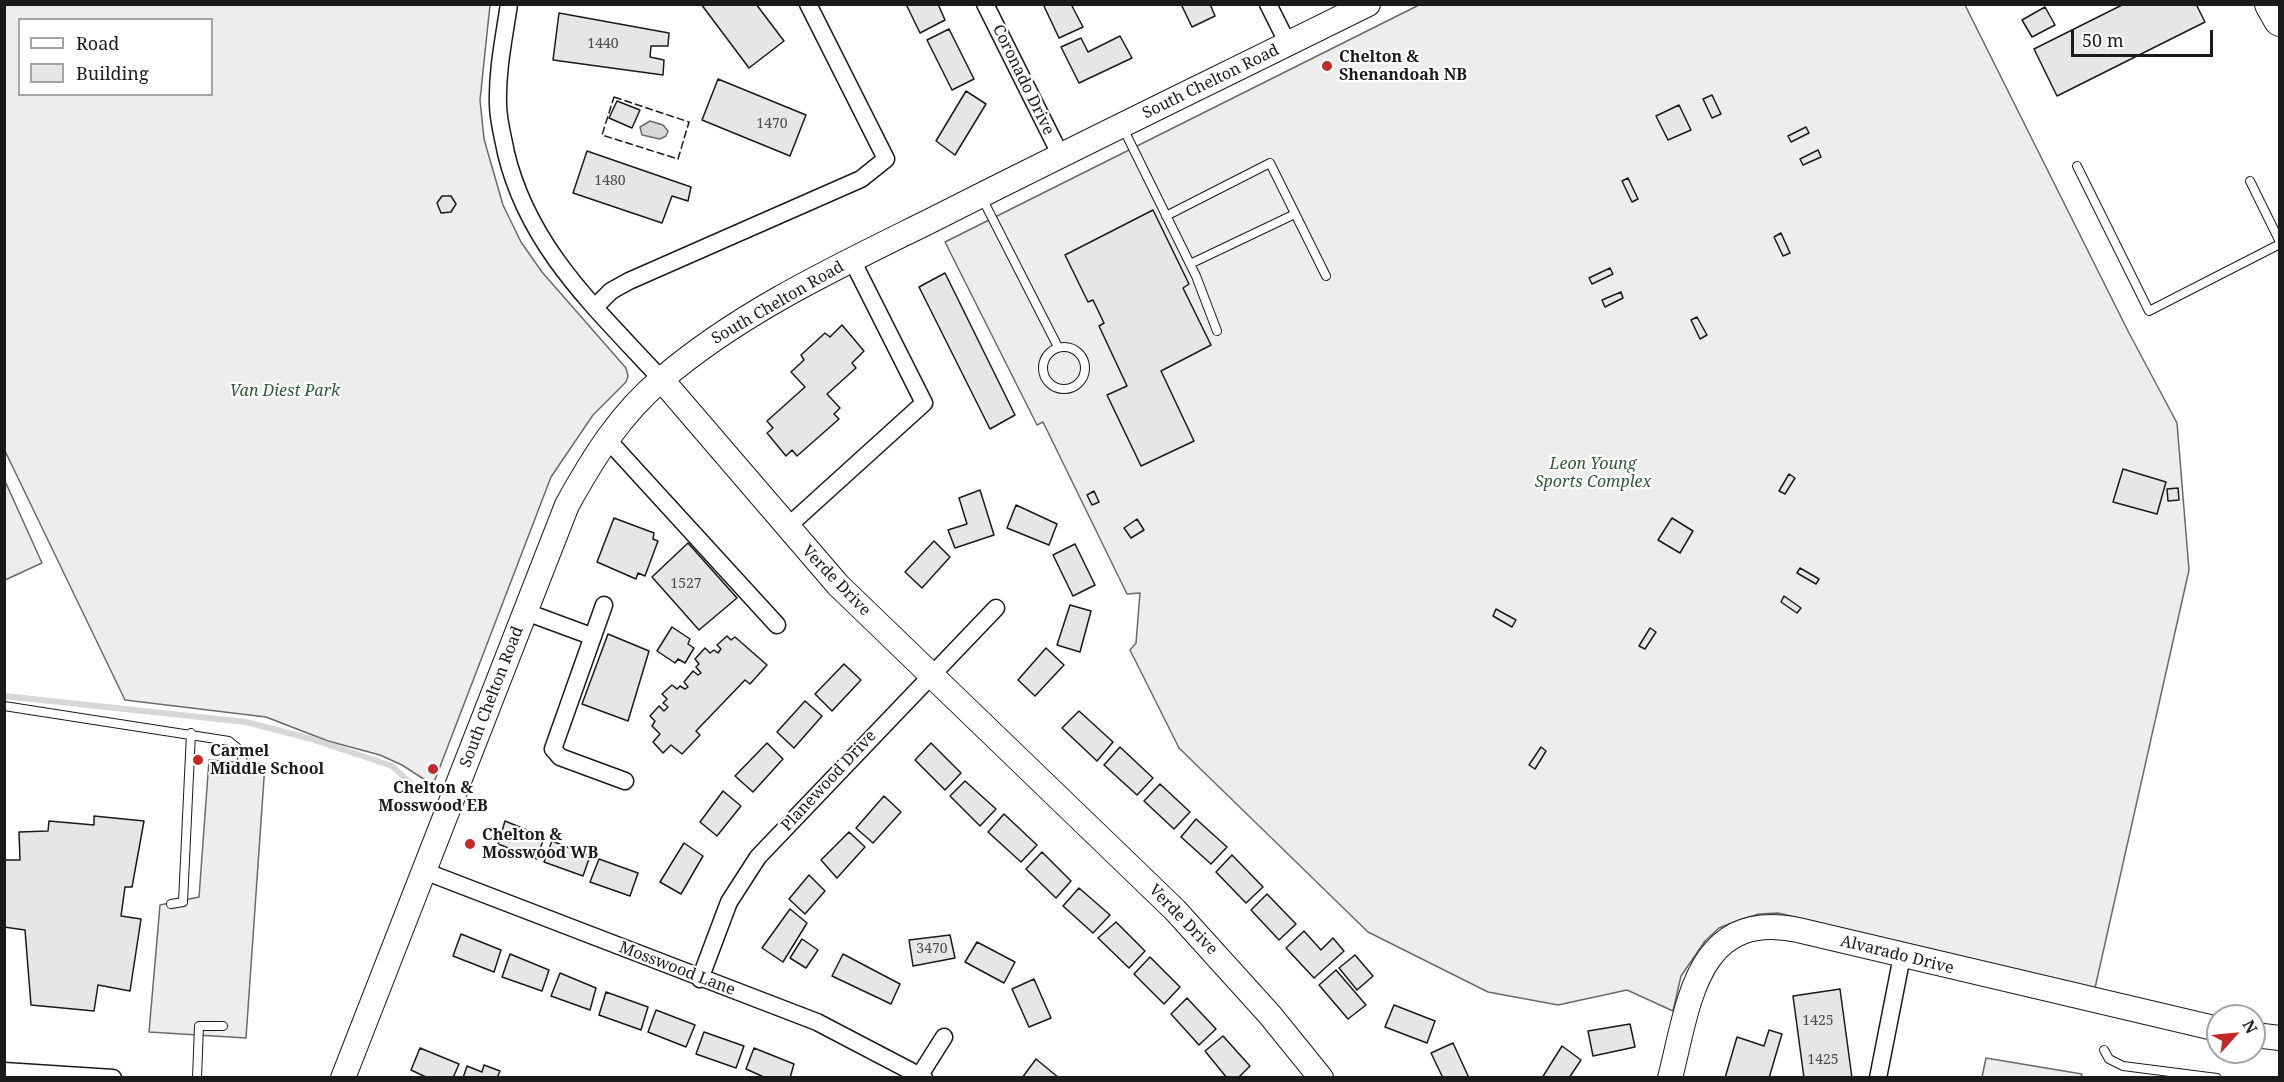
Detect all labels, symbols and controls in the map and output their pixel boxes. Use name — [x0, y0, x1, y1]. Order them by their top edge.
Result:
legend — [18, 18, 213, 96]
scale bar — [2074, 18, 2216, 56]
street label: Coronado Drive — [988, 22, 1058, 138]
text: 50 m — [2082, 28, 2124, 52]
text: Road — [76, 31, 119, 55]
house number: 1440 — [587, 36, 619, 52]
street label: South Chelton Road — [1140, 41, 1282, 123]
place label: Chelton & Shenandoah NB — [1339, 47, 1467, 85]
marker: Chelton & Shenandoah NB — [1320, 59, 1334, 73]
text: Building — [76, 61, 149, 85]
house number: 1470 — [756, 116, 788, 132]
house number: 1480 — [594, 173, 626, 189]
street label: South Chelton Road — [708, 257, 848, 349]
park label: Van Diest Park — [230, 381, 340, 401]
park label: Leon Young Sports Complex — [1535, 454, 1651, 492]
street label: Verde Drive — [798, 542, 874, 620]
house number: 1527 — [670, 576, 702, 592]
street label: South Chelton Road — [456, 624, 528, 770]
street label: Planewood Drive — [777, 727, 881, 835]
place label: Carmel Middle School — [210, 741, 324, 779]
marker: Carmel Middle School — [191, 753, 205, 767]
marker: Chelton & Mosswood EB — [426, 762, 440, 776]
place label: Chelton & Mosswood EB — [378, 778, 488, 816]
place label: Chelton & Mosswood WB — [482, 825, 598, 863]
marker: Chelton & Mosswood WB — [463, 837, 477, 851]
street label: Verde Drive — [1145, 881, 1221, 959]
street label: Alvarado Drive — [1838, 932, 1956, 978]
street label: Mosswood Lane — [616, 938, 738, 1000]
house number: 3470 — [916, 941, 948, 957]
north arrow — [2206, 1004, 2266, 1064]
house number: 1425 — [1802, 1013, 1834, 1029]
text: N — [2238, 1016, 2263, 1037]
house number: 1425 — [1807, 1052, 1839, 1068]

